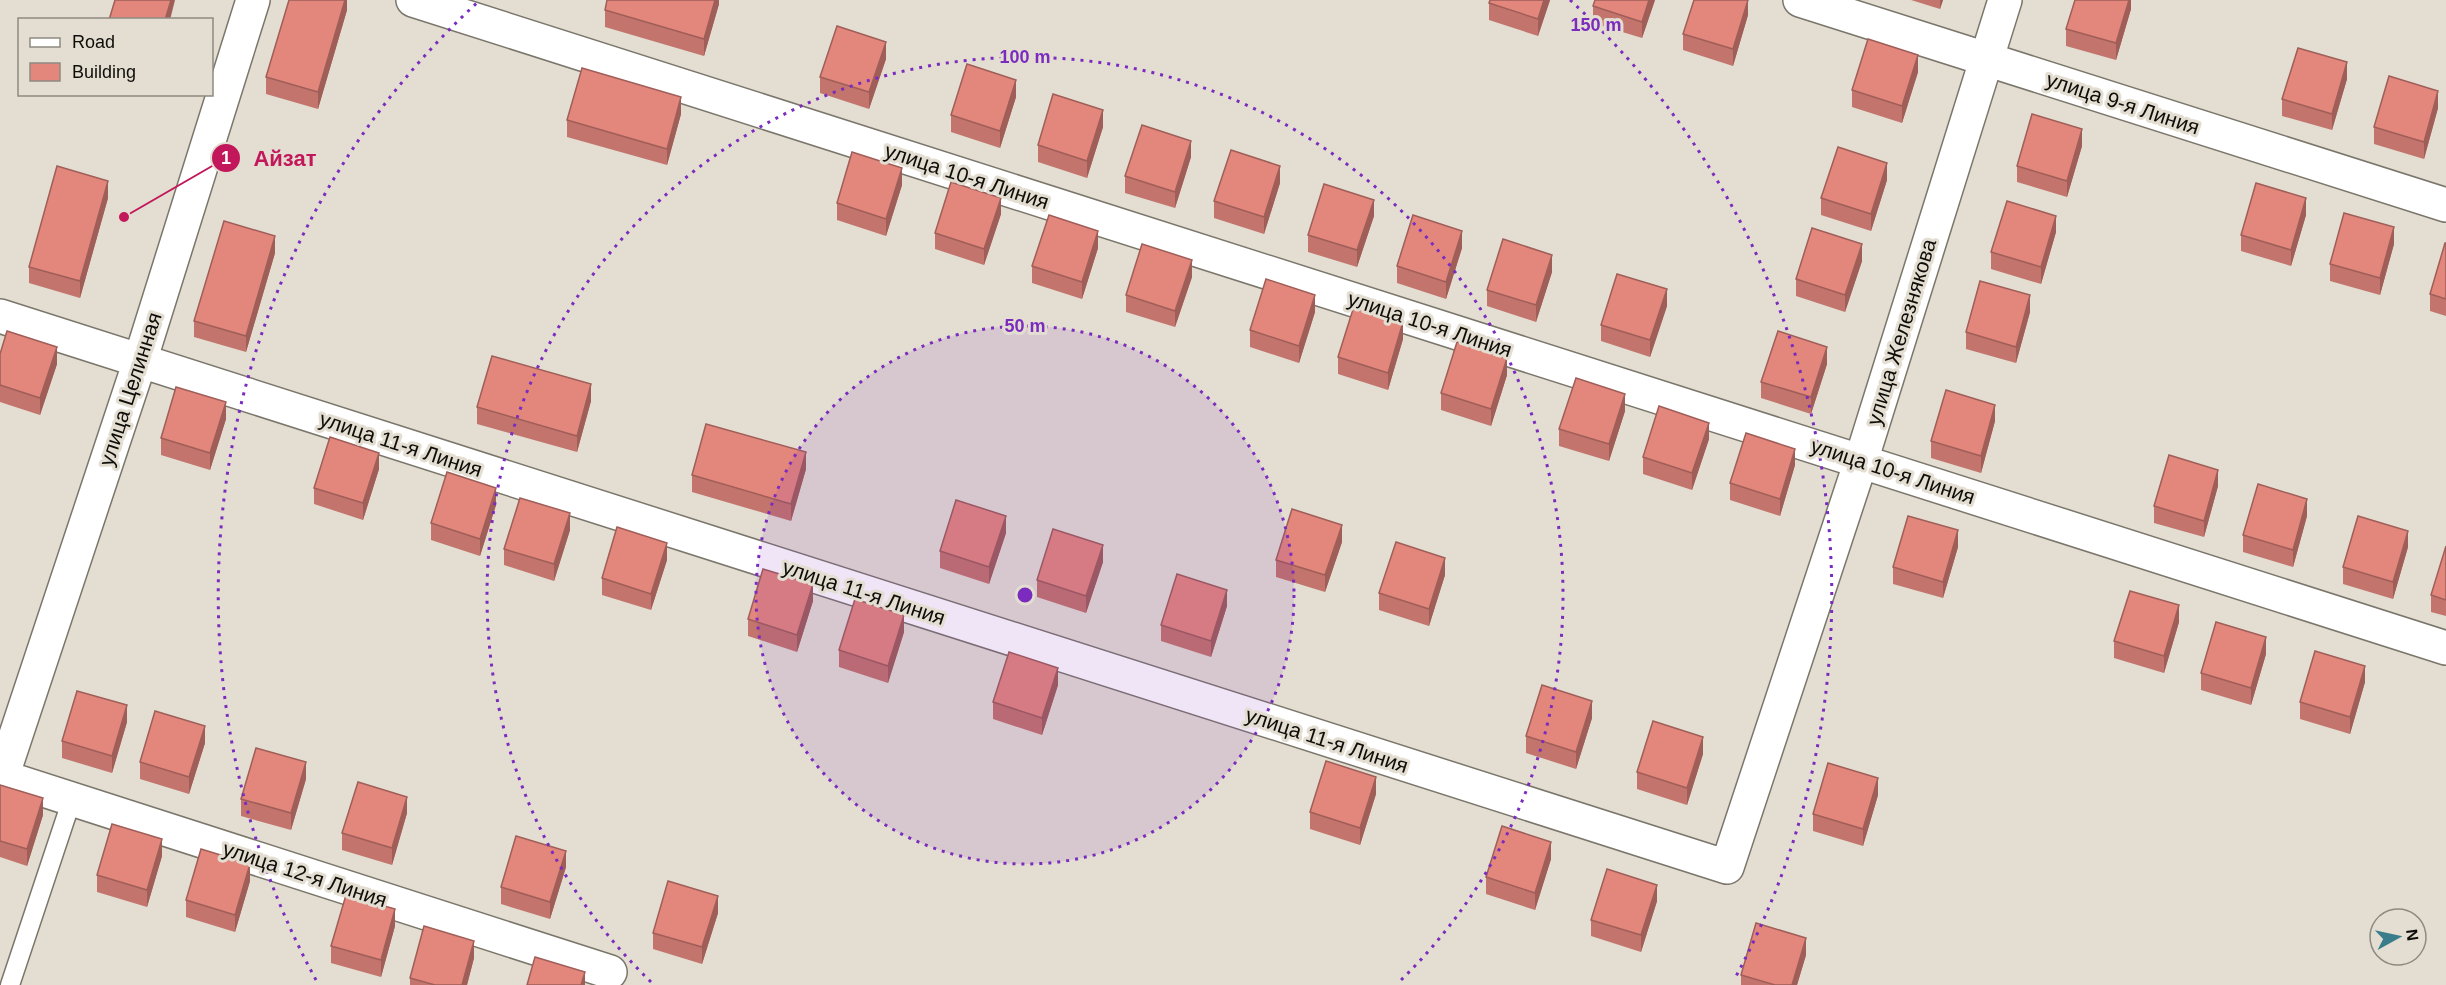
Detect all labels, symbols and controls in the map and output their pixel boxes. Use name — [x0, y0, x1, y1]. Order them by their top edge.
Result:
text: 150 m — [1570, 15, 1622, 35]
legend — [18, 18, 213, 96]
text: Road — [72, 32, 115, 52]
text: 100 m — [999, 47, 1051, 67]
text: Building — [72, 62, 136, 82]
street label: улица 9-я Линия — [2044, 67, 2202, 139]
callout: Айзат — [211, 138, 328, 178]
street label: улица 10-я Линия — [882, 139, 1052, 213]
text: Айзат — [253, 146, 317, 171]
text: 1 — [221, 148, 231, 168]
street label: улица Железнякова — [1862, 236, 1940, 428]
street label: улица 10-я Линия — [1345, 287, 1515, 361]
street label: улица Целинная — [94, 309, 166, 469]
text: 50 m — [1004, 316, 1046, 336]
street label: улица 11-я Линия — [317, 407, 485, 481]
street label: улица 10-я Линия — [1808, 434, 1978, 508]
street label: улица 11-я Линия — [780, 555, 948, 629]
centre of rings — [1015, 585, 1035, 605]
street label: улица 11-я Линия — [1243, 703, 1411, 777]
street label: улица 12-я Линия — [220, 837, 390, 911]
north arrow — [2368, 907, 2428, 967]
text: N — [2403, 928, 2422, 942]

